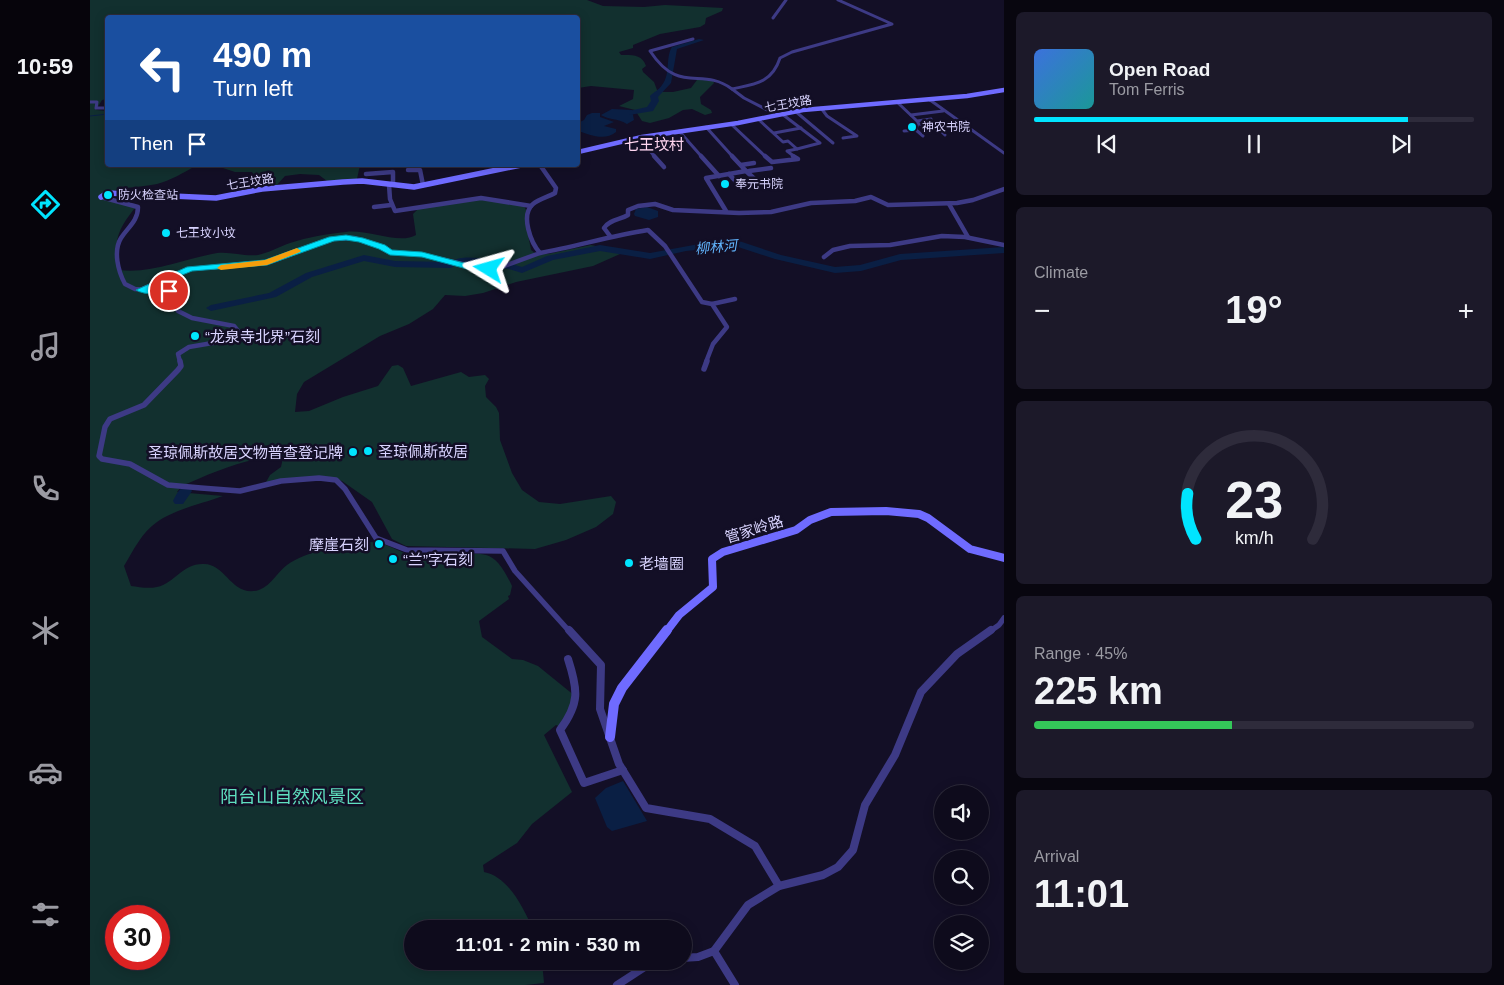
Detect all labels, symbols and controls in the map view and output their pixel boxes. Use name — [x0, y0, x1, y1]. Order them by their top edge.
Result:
icon: left — [130, 35, 195, 100]
text: 490 m — [213, 35, 312, 74]
text: 10:59 — [17, 54, 73, 79]
text: Open Road — [1109, 59, 1210, 80]
text: Turn left — [213, 76, 293, 101]
text: Tom Ferris — [1109, 81, 1185, 98]
street label: 七王坟路 — [763, 93, 813, 115]
place label: 神农书院 — [922, 120, 970, 134]
marker: 神农书院 — [906, 121, 918, 133]
icon: arrive — [183, 130, 211, 158]
icon: previous — [1093, 130, 1121, 158]
icon: pause — [1240, 130, 1268, 158]
icon: next — [1387, 130, 1415, 158]
text: Then — [130, 133, 173, 154]
district label: 七王坟村 — [624, 136, 684, 153]
street label: 七王坟路 — [225, 171, 275, 193]
place label: 奉元书院 — [735, 177, 783, 191]
marker: 奉元书院 — [719, 178, 731, 190]
icon: directions — [28, 187, 63, 222]
place label: 防火检查站 — [118, 188, 178, 202]
marker: 防火检查站 — [102, 189, 114, 201]
place label: 七王坟小坟 — [176, 226, 236, 240]
marker: 七王坟小坟 — [160, 227, 172, 239]
water label: 柳林河 — [694, 237, 741, 257]
position arrow — [462, 242, 514, 294]
text: Climate — [1034, 264, 1088, 281]
pin — [148, 270, 190, 312]
icon: arrive — [155, 277, 183, 305]
text: 19° — [1225, 289, 1283, 331]
text: − — [1034, 295, 1050, 326]
text: + — [1458, 295, 1474, 326]
place label: “龙泉寺北界”石刻 — [205, 328, 320, 345]
icon: music — [28, 329, 63, 364]
marker: “龙泉寺北界”石刻 — [189, 330, 201, 342]
place label: 圣琼佩斯故居 — [378, 443, 468, 460]
place label: 圣琼佩斯故居文物普查登记牌 — [148, 444, 343, 461]
marker: 圣琼佩斯故居 — [362, 445, 374, 457]
marker: 圣琼佩斯故居文物普查登记牌 — [347, 446, 359, 458]
icon: phone — [28, 471, 63, 506]
text: 23 — [1225, 471, 1283, 529]
street label: 管家岭路 — [723, 512, 785, 546]
text: km/h — [1235, 528, 1273, 548]
place label: 摩崖石刻 — [309, 536, 369, 553]
marker: 摩崖石刻 — [373, 538, 385, 550]
place label: “兰”字石刻 — [403, 551, 473, 568]
marker: “兰”字石刻 — [387, 553, 399, 565]
place label: 老墙圈 — [639, 555, 684, 572]
marker: 老墙圈 — [623, 557, 635, 569]
icon: climate — [28, 613, 63, 648]
text: Range · 45% — [1034, 645, 1127, 662]
text: 225 km — [1034, 670, 1163, 712]
icon: car — [28, 755, 63, 790]
map controls — [934, 785, 989, 970]
button: sound — [934, 785, 989, 840]
park label: 阳台山自然风景区 — [220, 787, 364, 807]
text: Arrival — [1034, 848, 1079, 865]
button: search — [934, 850, 989, 905]
text: 11:01 — [1034, 873, 1129, 915]
icon: filters — [28, 897, 63, 932]
speed limit sign: 30 — [105, 905, 170, 970]
button: layers — [934, 915, 989, 970]
text: 11:01 · 2 min · 530 m — [456, 934, 640, 955]

